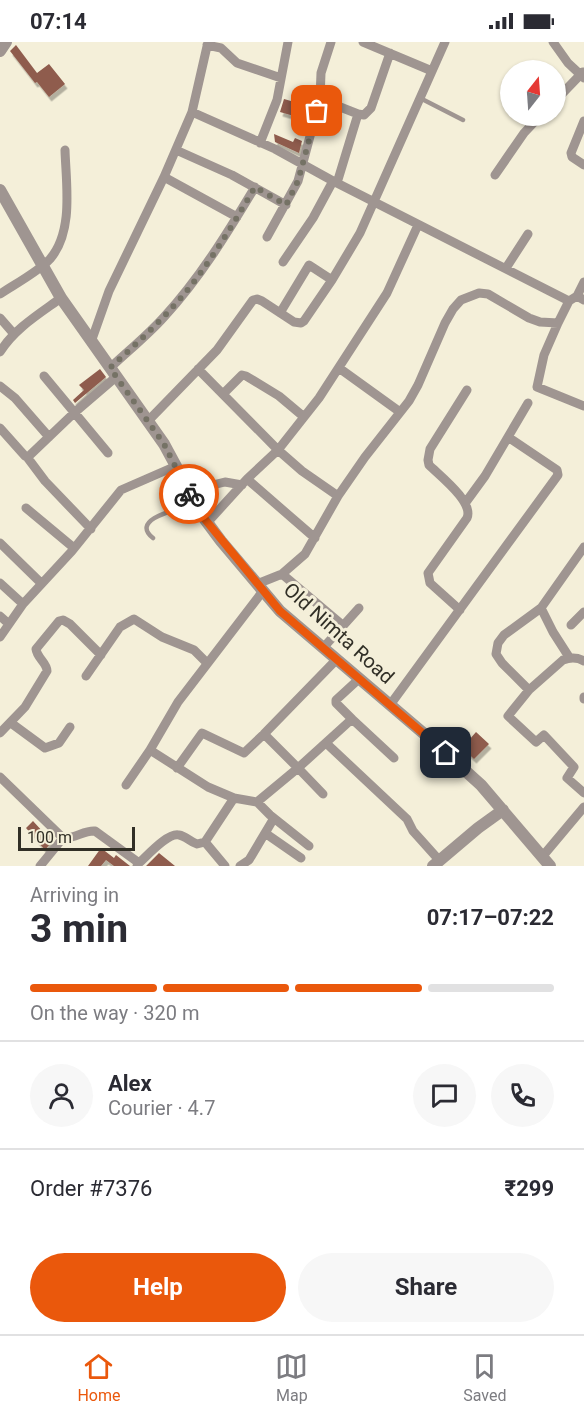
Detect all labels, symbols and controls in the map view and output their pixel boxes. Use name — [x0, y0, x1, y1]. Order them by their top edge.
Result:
text: 07:14 — [30, 9, 87, 34]
north arrow — [500, 60, 566, 126]
map controls — [500, 60, 566, 126]
pin — [291, 85, 342, 136]
icon: bag — [300, 94, 333, 127]
courier — [159, 464, 219, 524]
icon: bike — [173, 478, 206, 511]
street label: Old Nimta Road — [279, 577, 399, 689]
pin — [420, 727, 471, 778]
icon: home — [429, 736, 462, 769]
scale bar — [18, 824, 135, 852]
text: 100 m — [27, 828, 72, 847]
text: Arriving in — [30, 883, 119, 907]
text: 07:17–07:22 — [427, 905, 554, 930]
text: 3 min — [30, 906, 128, 952]
text: On the way · 320 m — [30, 1001, 199, 1025]
button: person — [30, 1064, 93, 1127]
button: chat — [413, 1064, 476, 1127]
button: phone — [491, 1064, 554, 1127]
text: Alex — [108, 1071, 152, 1096]
text: Courier · 4.7 — [108, 1096, 215, 1120]
text: Order #7376 — [30, 1176, 152, 1201]
text: ₹299 — [505, 1176, 554, 1201]
button: Help — [30, 1253, 286, 1322]
button: Share — [298, 1253, 554, 1322]
tab: Home — [77, 1350, 121, 1405]
tab: Map — [275, 1350, 308, 1405]
tab: Saved — [463, 1350, 507, 1405]

